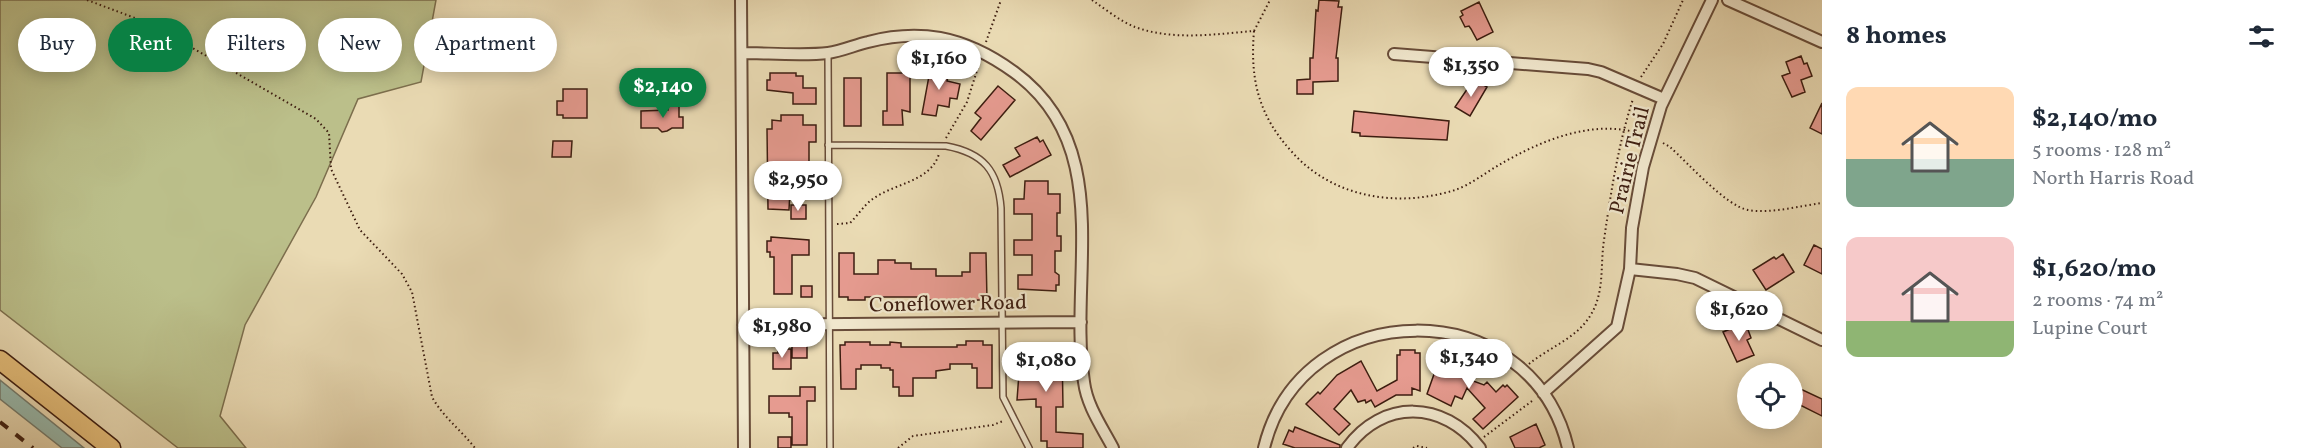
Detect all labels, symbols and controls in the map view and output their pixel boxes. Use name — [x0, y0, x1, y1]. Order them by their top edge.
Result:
chip: Buy — [18, 18, 96, 72]
chip: Rent — [108, 18, 193, 72]
chip: Filters — [205, 18, 306, 72]
chip: New — [318, 18, 402, 72]
chip: Apartment — [414, 18, 557, 72]
text: 8 homes — [1846, 18, 1947, 54]
icon: filters — [2245, 20, 2278, 53]
pin: $1,160 — [890, 40, 988, 91]
text: $1,160 — [911, 45, 967, 73]
pin: $1,350 — [1422, 47, 1520, 98]
text: $1,350 — [1443, 52, 1499, 80]
pin: $2,140 — [614, 68, 712, 119]
text: $2,140 — [633, 73, 693, 101]
text: $2,140/mo — [2032, 101, 2157, 137]
street label: Prairie Trail — [1603, 104, 1658, 217]
icon: home — [1894, 111, 1966, 183]
text: 5 rooms · 128 m² — [2032, 137, 2171, 165]
pin: $2,950 — [749, 161, 847, 212]
text: North Harris Road — [2032, 165, 2194, 193]
text: $2,950 — [768, 166, 828, 194]
text: $1,620/mo — [2032, 251, 2156, 287]
icon: home — [1894, 261, 1966, 333]
text: 2 rooms · 74 m² — [2032, 287, 2163, 315]
street label: Coneflower Road — [869, 289, 1027, 320]
pin: $1,620 — [1690, 291, 1788, 342]
text: $1,620 — [1710, 296, 1768, 324]
pin: $1,980 — [733, 308, 831, 359]
text: $1,980 — [752, 313, 812, 341]
text: Lupine Court — [2032, 315, 2148, 343]
pin: $1,340 — [1420, 339, 1518, 390]
pin: $1,080 — [997, 342, 1095, 393]
text: $1,340 — [1440, 344, 1498, 372]
text: $1,080 — [1016, 347, 1076, 375]
map controls — [1737, 363, 1803, 429]
button: locate — [1737, 363, 1803, 429]

